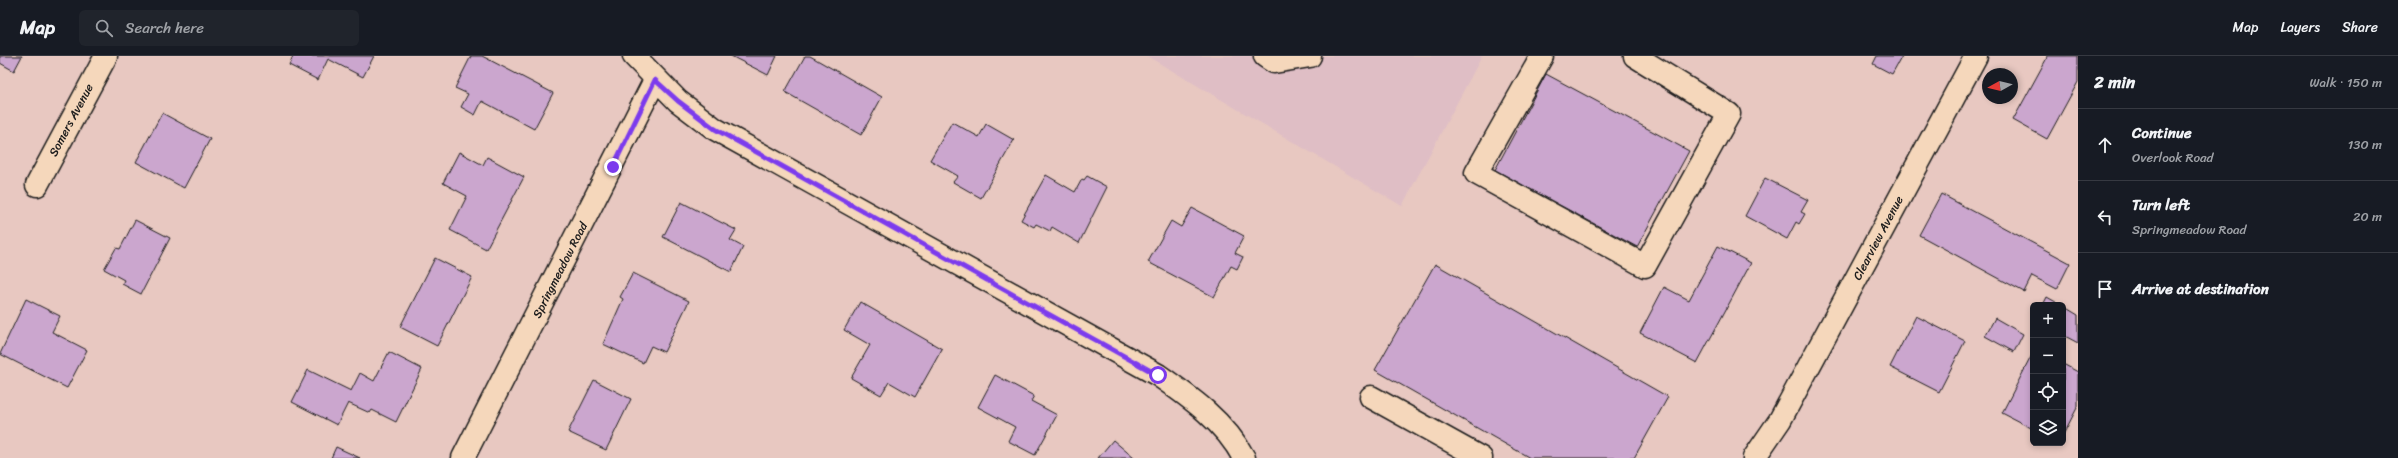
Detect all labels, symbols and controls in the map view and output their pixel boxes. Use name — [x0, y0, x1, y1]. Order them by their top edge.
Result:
search box — [79, 10, 359, 46]
text: Map — [20, 11, 55, 44]
text: Search here — [125, 15, 204, 41]
text: Map — [2233, 15, 2258, 40]
text: Layers — [2280, 15, 2320, 40]
text: Share — [2342, 15, 2378, 40]
icon: search — [93, 17, 115, 39]
text: 2 min — [2094, 67, 2135, 97]
north arrow — [1982, 68, 2018, 104]
text: Walk · 150 m — [2309, 71, 2382, 94]
street label: Somers Avenue — [42, 79, 100, 161]
text: Continue — [2132, 120, 2192, 146]
text: 130 m — [2348, 133, 2382, 156]
icon: ahead — [2094, 134, 2116, 156]
text: Overlook Road — [2132, 146, 2213, 169]
route end — [604, 158, 622, 176]
street label: Clearview Avenue — [1846, 192, 1910, 284]
text: Turn left — [2132, 192, 2190, 218]
text: 20 m — [2353, 205, 2382, 228]
icon: left — [2094, 206, 2116, 228]
street label: Springmeadow Road — [526, 217, 594, 322]
text: Springmeadow Road — [2132, 218, 2246, 241]
text: Arrive at destination — [2132, 276, 2269, 302]
icon: arrive — [2094, 278, 2116, 300]
map controls — [2030, 302, 2066, 446]
button: + — [2030, 302, 2066, 338]
button: − — [2030, 338, 2066, 374]
route start — [1149, 366, 1167, 384]
button: locate — [2030, 374, 2066, 410]
button: layers — [2030, 410, 2066, 446]

